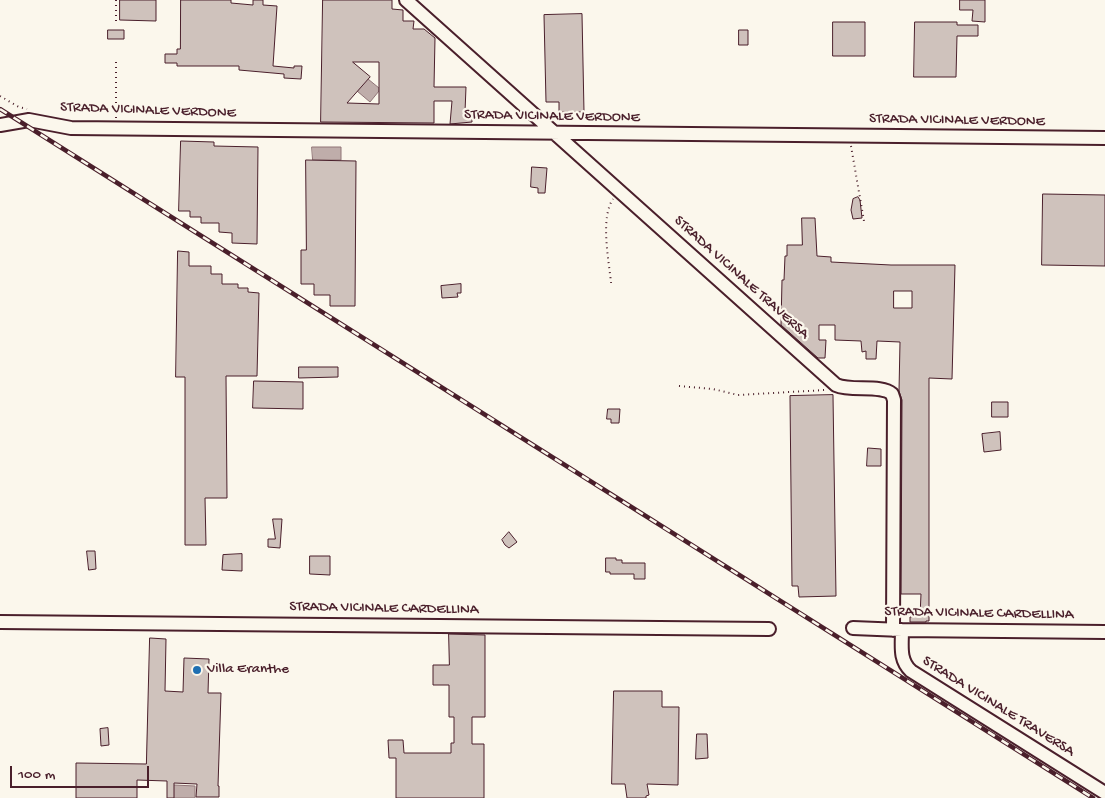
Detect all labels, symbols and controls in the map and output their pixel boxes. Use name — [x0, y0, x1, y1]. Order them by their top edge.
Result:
street label: STRADA VICINALE VERDONE — [60, 99, 236, 123]
street label: STRADA VICINALE VERDONE — [464, 106, 640, 128]
street label: STRADA VICINALE VERDONE — [869, 110, 1045, 132]
street label: STRADA VICINALE TRAVERSA — [670, 212, 812, 344]
street label: STRADA VICINALE CARDELLINA — [289, 598, 479, 620]
street label: STRADA VICINALE CARDELLINA — [884, 603, 1074, 625]
street label: STRADA VICINALE TRAVERSA — [919, 653, 1077, 761]
place label: Villa Eranthe — [207, 661, 289, 679]
marker: Villa Eranthe — [191, 664, 203, 676]
scale bar — [12, 756, 151, 788]
text: 100 m — [18, 766, 55, 784]

